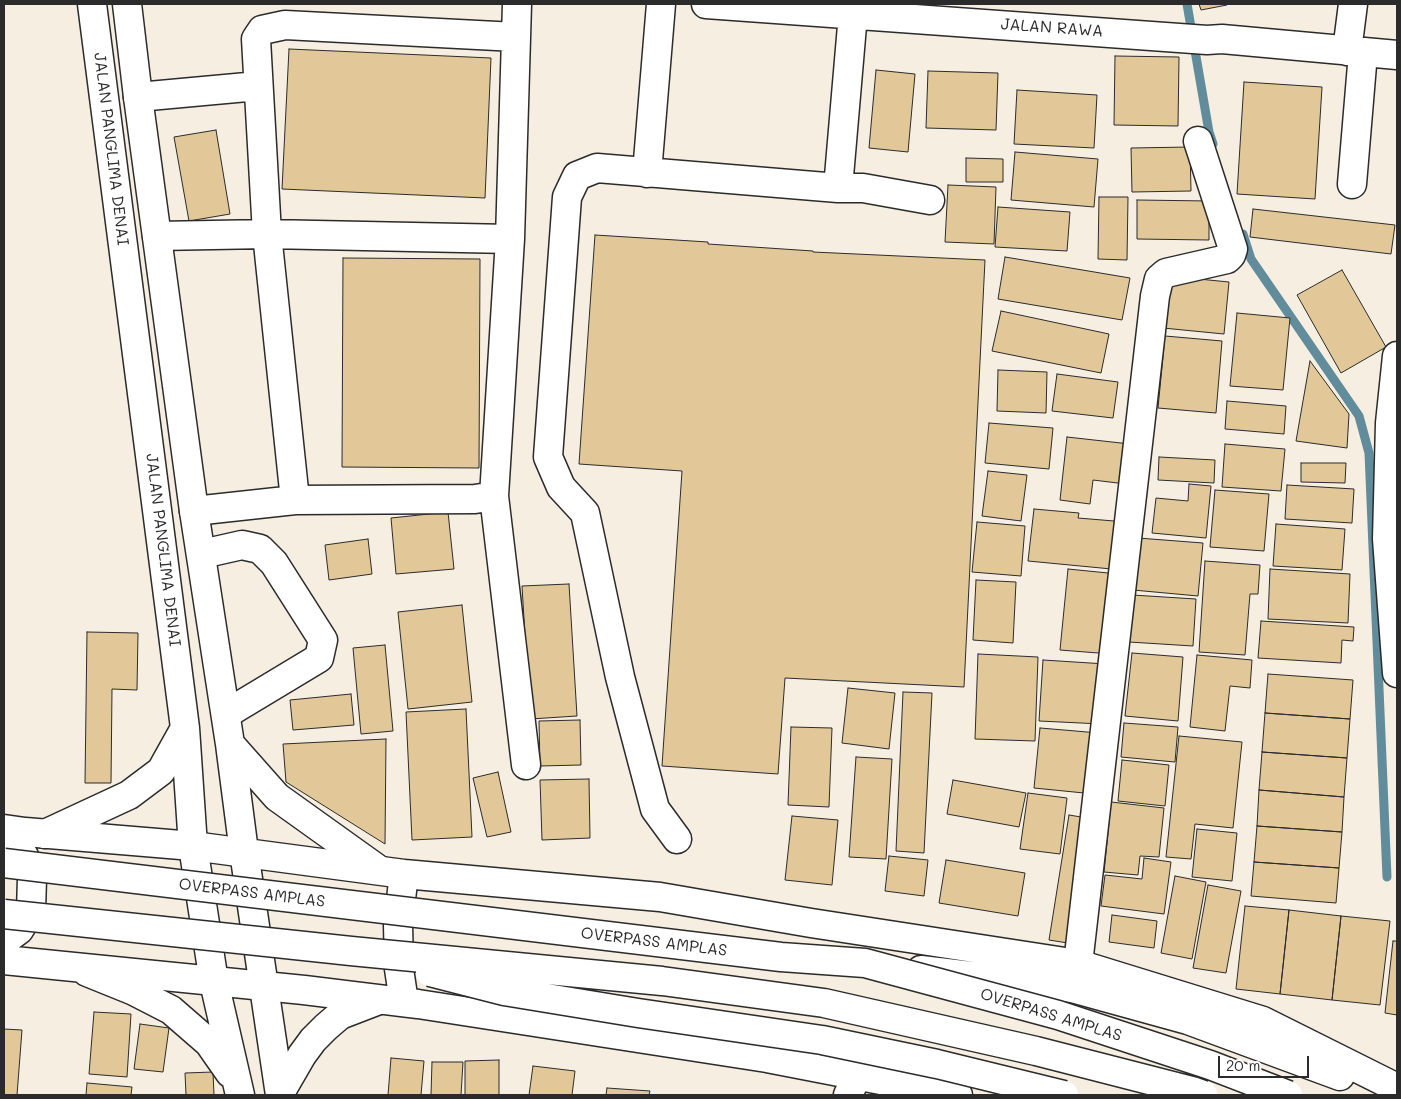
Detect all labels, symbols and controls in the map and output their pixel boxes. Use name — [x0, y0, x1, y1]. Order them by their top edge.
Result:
street label: JALAN RAWA — [1000, 15, 1104, 41]
street label: JALAN PANGLIMA DENAI — [90, 52, 132, 246]
street label: JALAN PANGLIMA DENAI — [142, 453, 184, 647]
street label: OVERPASS AMPLAS — [178, 875, 326, 911]
street label: OVERPASS AMPLAS — [580, 924, 728, 960]
street label: OVERPASS AMPLAS — [978, 984, 1124, 1046]
scale bar — [1221, 1046, 1312, 1078]
text: 20 m — [1226, 1055, 1260, 1075]

